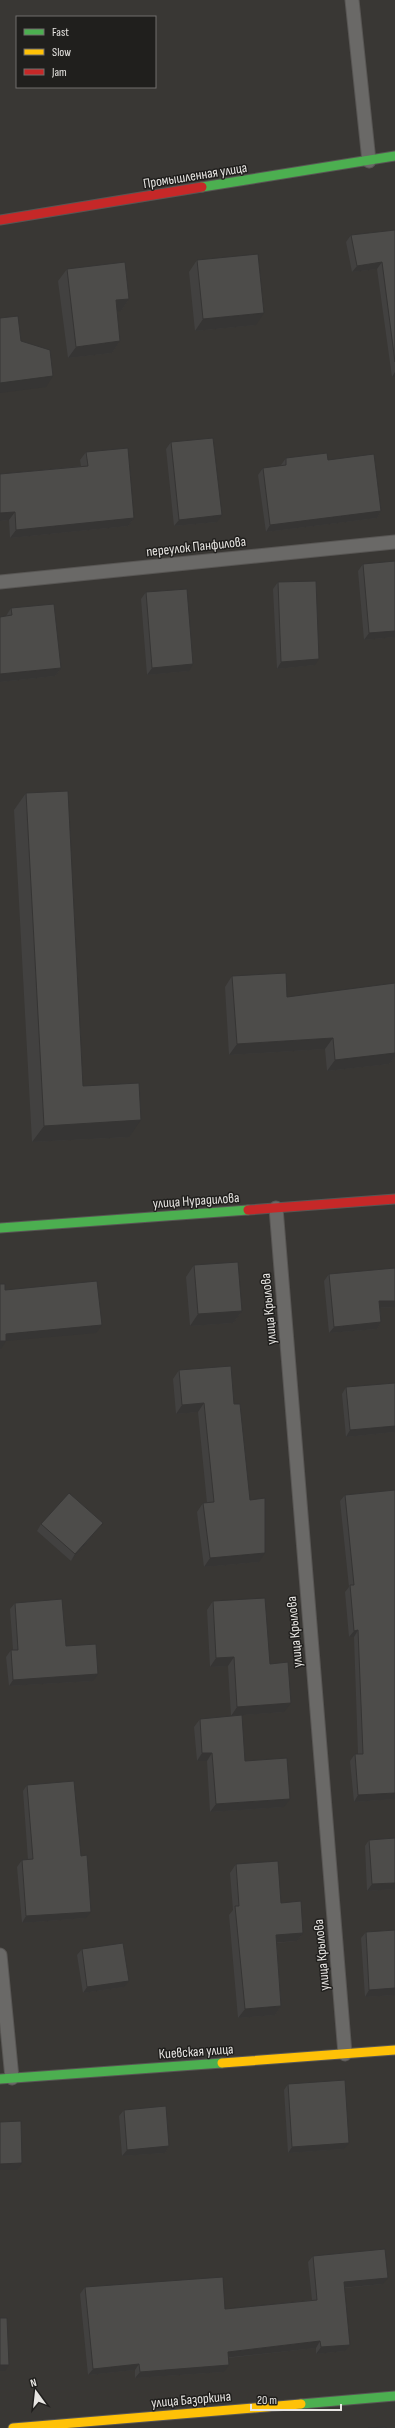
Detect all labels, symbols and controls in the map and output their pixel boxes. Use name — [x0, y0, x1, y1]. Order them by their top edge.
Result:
legend — [16, 16, 156, 88]
text: Fast — [52, 25, 69, 40]
text: Slow — [52, 45, 71, 60]
text: Jam — [51, 65, 67, 80]
street label: Промышленная улица — [142, 159, 248, 192]
street label: переулок Панфилова — [145, 533, 247, 560]
street label: улица Нурадилова — [152, 1189, 240, 1212]
street label: улица Крылова — [257, 1273, 280, 1345]
street label: улица Крылова — [283, 1596, 306, 1668]
street label: улица Крылова — [310, 1919, 333, 1991]
street label: Киевская улица — [158, 2040, 234, 2063]
north arrow — [16, 2372, 56, 2412]
text: N — [29, 2376, 38, 2390]
scale bar — [251, 2386, 341, 2412]
street label: улица Базоркина — [150, 2388, 232, 2411]
text: 20 m — [257, 2393, 277, 2408]

